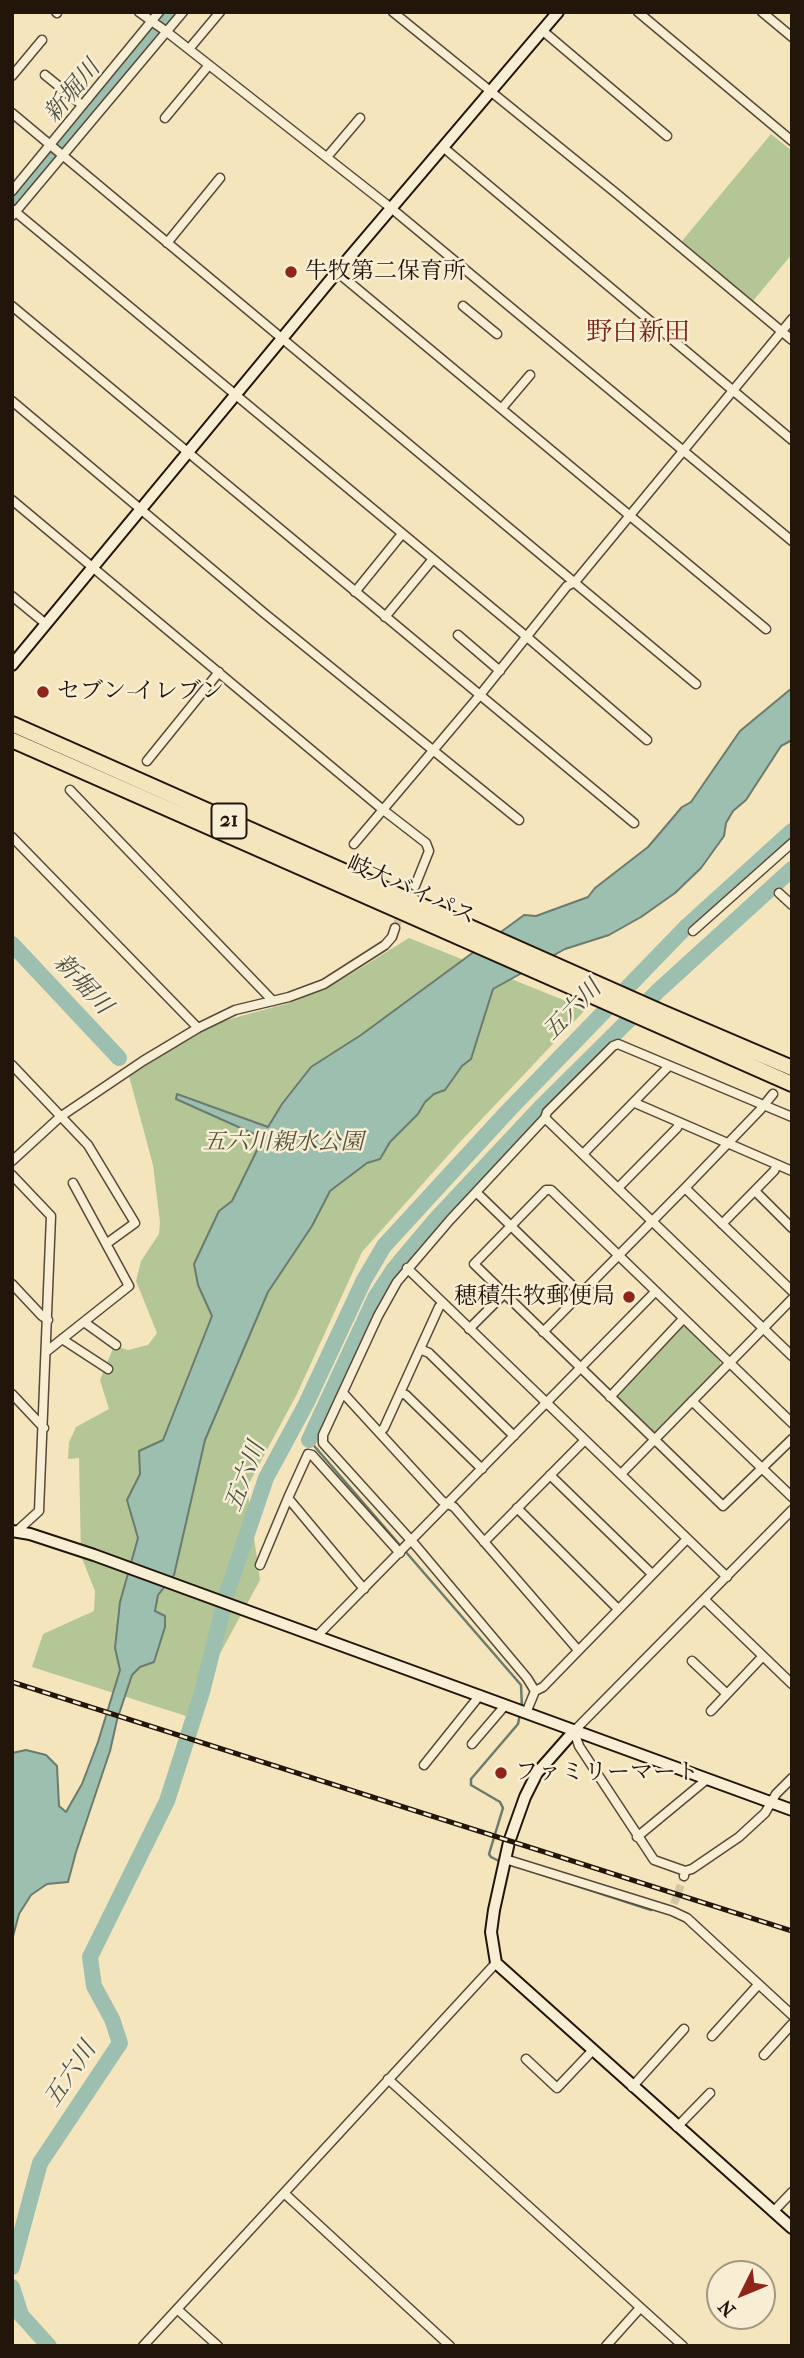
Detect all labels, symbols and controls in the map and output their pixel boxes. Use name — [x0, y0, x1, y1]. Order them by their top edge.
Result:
water label: 新堀川 — [39, 55, 107, 129]
place label: 牛牧第二保育所 — [305, 258, 466, 286]
marker: 牛牧第二保育所 — [283, 264, 299, 280]
district label: 野白新田 — [586, 318, 690, 350]
place label: セブン-イレブン — [57, 678, 224, 706]
marker: セブン-イレブン — [35, 684, 51, 700]
road number: 21 — [212, 804, 246, 838]
street label: 岐大バイパス — [342, 850, 480, 932]
water label: 新堀川 — [47, 949, 117, 1021]
water label: 五六川 — [538, 975, 608, 1047]
park label: 五六川親水公園 — [203, 1129, 363, 1157]
place label: 穂積牛牧郵便局 — [454, 1283, 615, 1311]
marker: 穂積牛牧郵便局 — [621, 1289, 637, 1305]
water label: 五六川 — [220, 1438, 272, 1516]
place label: ファミリーマート — [515, 1759, 699, 1787]
marker: ファミリーマート — [493, 1765, 509, 1781]
water label: 五六川 — [39, 2037, 103, 2113]
north arrow — [706, 2260, 776, 2330]
text: N — [714, 2295, 740, 2321]

